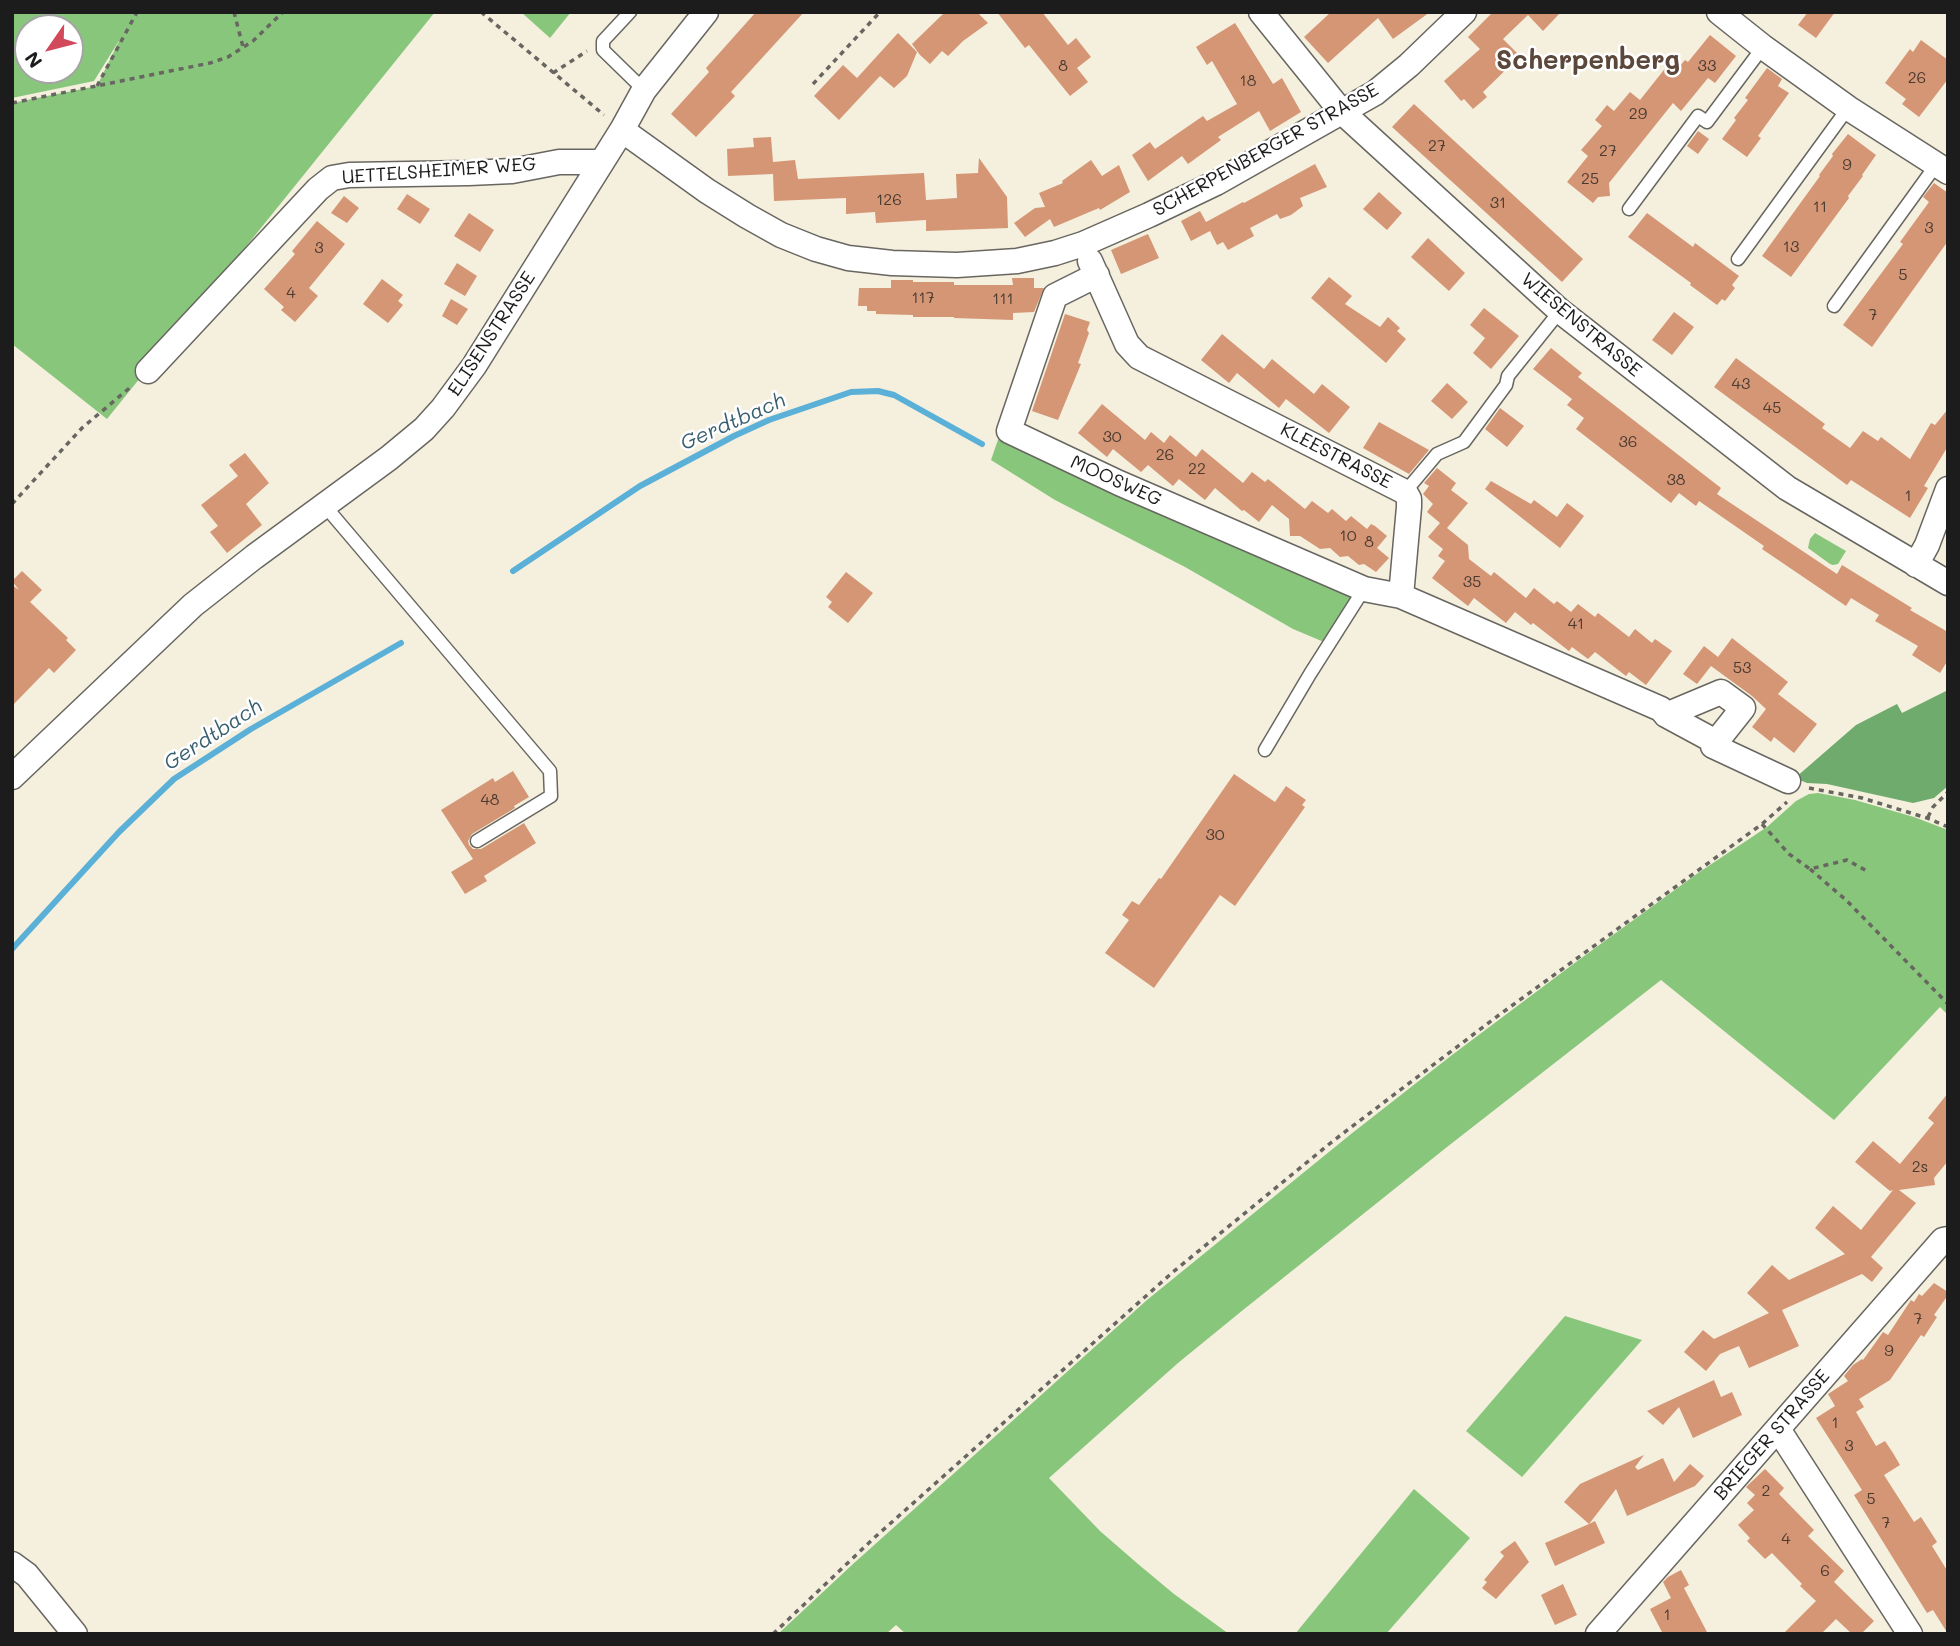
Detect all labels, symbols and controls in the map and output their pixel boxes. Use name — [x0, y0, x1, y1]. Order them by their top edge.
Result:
north arrow — [14, 14, 84, 84]
district label: Scherpenberg — [1496, 45, 1680, 77]
text: N — [19, 47, 47, 73]
house number: 8 — [1058, 56, 1068, 76]
house number: 33 — [1698, 56, 1716, 76]
house number: 26 — [1908, 68, 1926, 88]
house number: 18 — [1240, 71, 1256, 91]
street label: SCHERPENBERGER STRASSE — [1149, 78, 1383, 222]
house number: 29 — [1629, 104, 1647, 124]
house number: 27 — [1428, 136, 1446, 156]
house number: 27 — [1599, 141, 1617, 161]
street label: UETTELSHEIMER WEG — [341, 153, 537, 189]
house number: 9 — [1842, 155, 1852, 175]
house number: 25 — [1581, 169, 1599, 189]
house number: 126 — [876, 190, 902, 210]
house number: 31 — [1490, 193, 1506, 213]
house number: 11 — [1813, 197, 1827, 217]
house number: 3 — [1924, 218, 1934, 238]
house number: 13 — [1783, 237, 1799, 257]
house number: 3 — [314, 238, 324, 258]
house number: 5 — [1898, 265, 1908, 285]
street label: ELISENSTRASSE — [443, 268, 541, 400]
street label: WIESENSTRASSE — [1516, 268, 1646, 382]
house number: 4 — [286, 283, 296, 303]
house number: 117 — [911, 288, 935, 308]
house number: 111 — [992, 289, 1014, 309]
house number: 7 — [1869, 305, 1877, 325]
house number: 43 — [1732, 374, 1750, 394]
water label: Gerdtbach — [677, 388, 789, 456]
house number: 45 — [1763, 398, 1781, 418]
street label: KLEESTRASSE — [1276, 418, 1396, 494]
house number: 30 — [1102, 427, 1122, 447]
house number: 36 — [1618, 432, 1638, 452]
house number: 26 — [1156, 445, 1174, 465]
street label: MOOSWEG — [1067, 451, 1165, 511]
house number: 22 — [1188, 459, 1206, 479]
house number: 38 — [1666, 470, 1686, 490]
house number: 1 — [1904, 486, 1912, 506]
house number: 10 — [1339, 526, 1357, 546]
house number: 8 — [1364, 532, 1374, 552]
house number: 35 — [1463, 572, 1481, 592]
house number: 41 — [1568, 614, 1584, 634]
house number: 53 — [1733, 658, 1751, 678]
water label: Gerdtbach — [159, 694, 267, 776]
house number: 48 — [480, 790, 500, 810]
house number: 30 — [1205, 825, 1225, 845]
house number: 2s — [1912, 1157, 1928, 1177]
house number: 7 — [1914, 1309, 1922, 1329]
house number: 9 — [1884, 1341, 1894, 1361]
street label: BRIEGER STRASSE — [1709, 1365, 1835, 1505]
house number: 1 — [1831, 1413, 1839, 1433]
house number: 3 — [1844, 1436, 1854, 1456]
house number: 2 — [1762, 1481, 1770, 1501]
house number: 5 — [1866, 1489, 1876, 1509]
house number: 7 — [1882, 1513, 1890, 1533]
house number: 4 — [1781, 1529, 1791, 1549]
house number: 6 — [1820, 1561, 1830, 1581]
house number: 1 — [1663, 1605, 1671, 1625]

